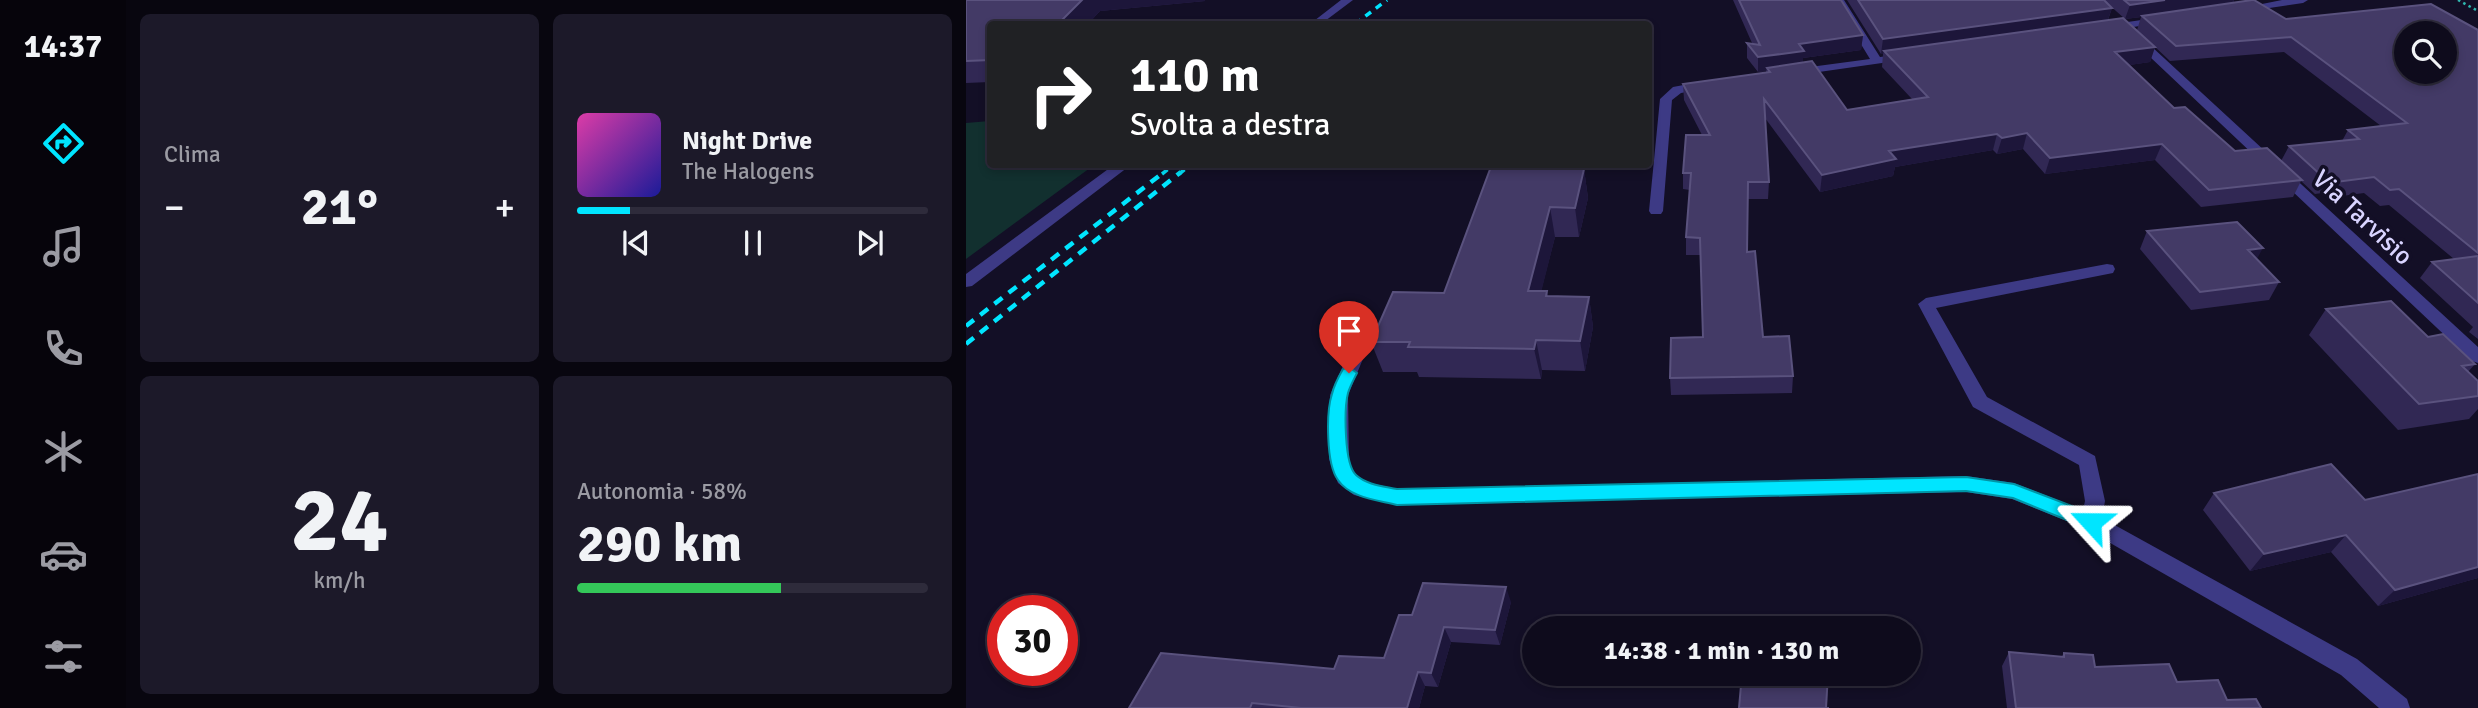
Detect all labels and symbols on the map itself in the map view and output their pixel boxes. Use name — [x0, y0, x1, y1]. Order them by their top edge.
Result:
street label: Via Tarvisio — [2305, 163, 2419, 272]
pin — [1319, 301, 1379, 373]
position arrow — [2054, 485, 2128, 559]
speed limit sign: 30 — [987, 595, 1078, 686]

